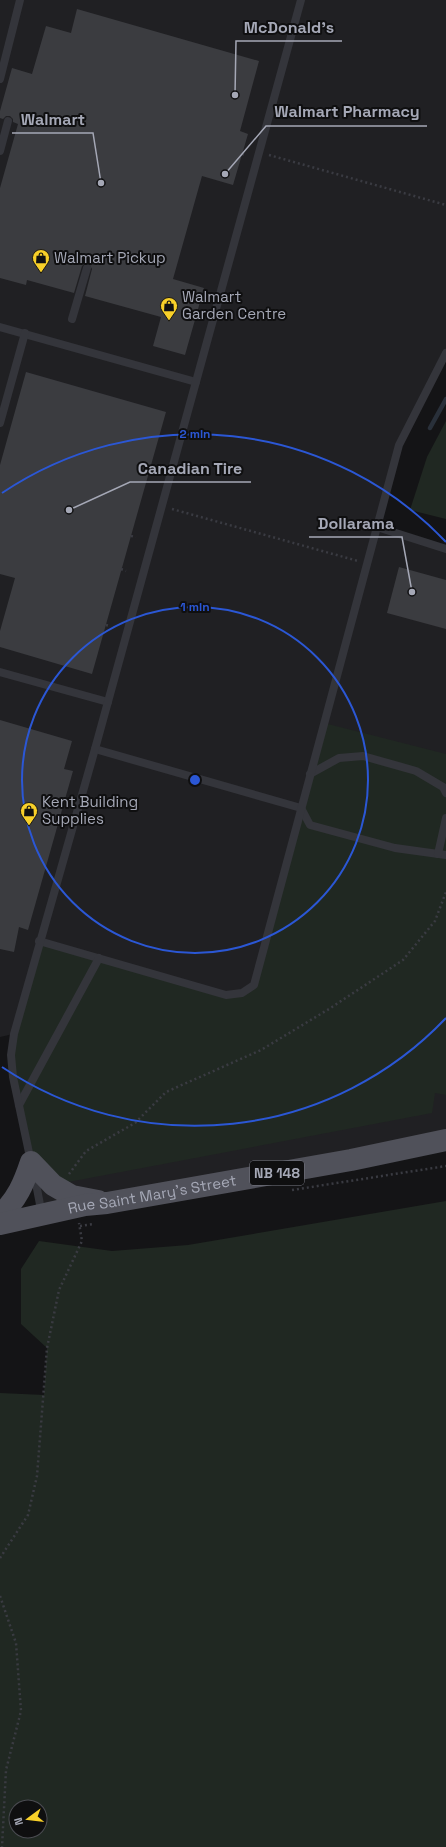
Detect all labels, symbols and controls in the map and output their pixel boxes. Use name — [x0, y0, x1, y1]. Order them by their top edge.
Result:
callout: McDonald's — [236, 13, 342, 41]
text: McDonald's — [244, 17, 334, 38]
callout: Walmart Pharmacy — [266, 98, 427, 126]
text: Walmart Pharmacy — [274, 101, 420, 122]
callout: Walmart — [12, 105, 93, 133]
text: Walmart — [21, 109, 85, 130]
shop icon: Walmart Pickup — [31, 248, 51, 273]
place label: Walmart Pickup — [54, 248, 166, 267]
place label: Walmart Garden Centre — [182, 287, 286, 323]
shop icon: Walmart Garden Centre — [159, 296, 179, 321]
text: 2 min — [179, 426, 211, 442]
callout: Canadian Tire — [130, 454, 251, 482]
text: Canadian Tire — [138, 458, 242, 479]
callout: Dollarama — [309, 509, 402, 537]
text: Dollarama — [318, 513, 394, 534]
text: 1 min — [180, 599, 210, 615]
centre of rings — [188, 773, 202, 787]
place label: Kent Building Supplies — [42, 792, 138, 828]
shop icon: Kent Building Supplies — [19, 801, 39, 826]
road number: NB 148 — [250, 1161, 304, 1185]
street label: Rue Saint Mary's Street — [66, 1170, 238, 1218]
north arrow — [8, 1799, 48, 1839]
text: N — [11, 1816, 26, 1827]

